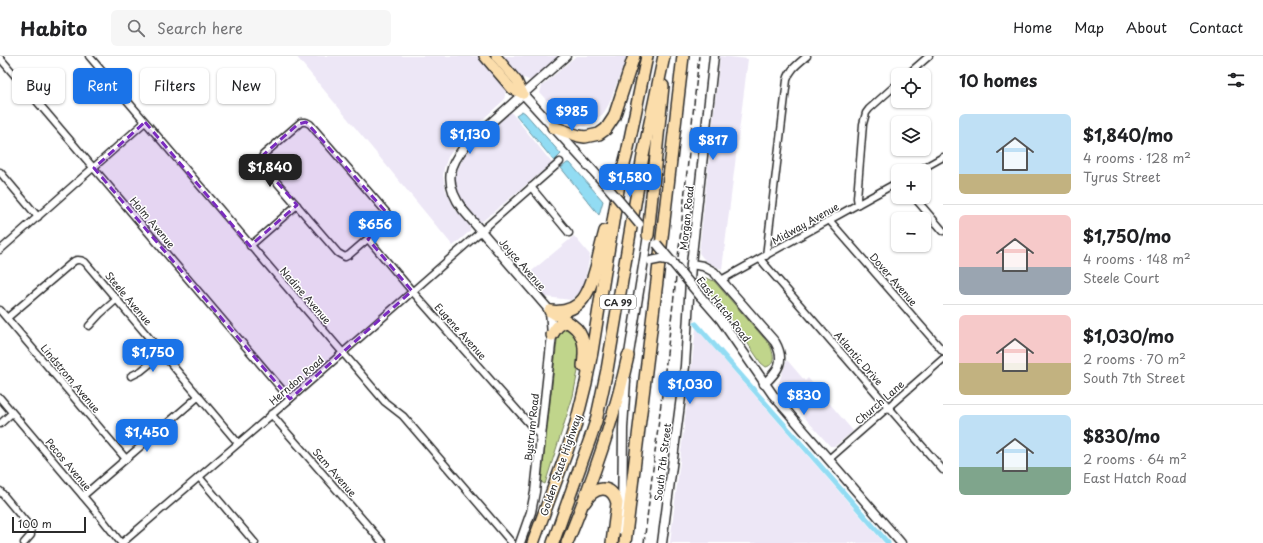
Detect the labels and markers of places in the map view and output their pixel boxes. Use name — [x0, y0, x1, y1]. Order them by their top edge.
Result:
pin: $985 — [548, 98, 596, 132]
pin: $1,130 — [437, 121, 503, 155]
pin: $817 — [689, 127, 737, 161]
pin: $1,840 — [237, 154, 303, 188]
pin: $1,580 — [597, 164, 663, 198]
pin: $656 — [351, 211, 399, 245]
pin: $1,750 — [120, 339, 186, 373]
pin: $1,030 — [657, 371, 723, 405]
pin: $830 — [780, 382, 828, 416]
pin: $1,450 — [114, 419, 180, 453]

